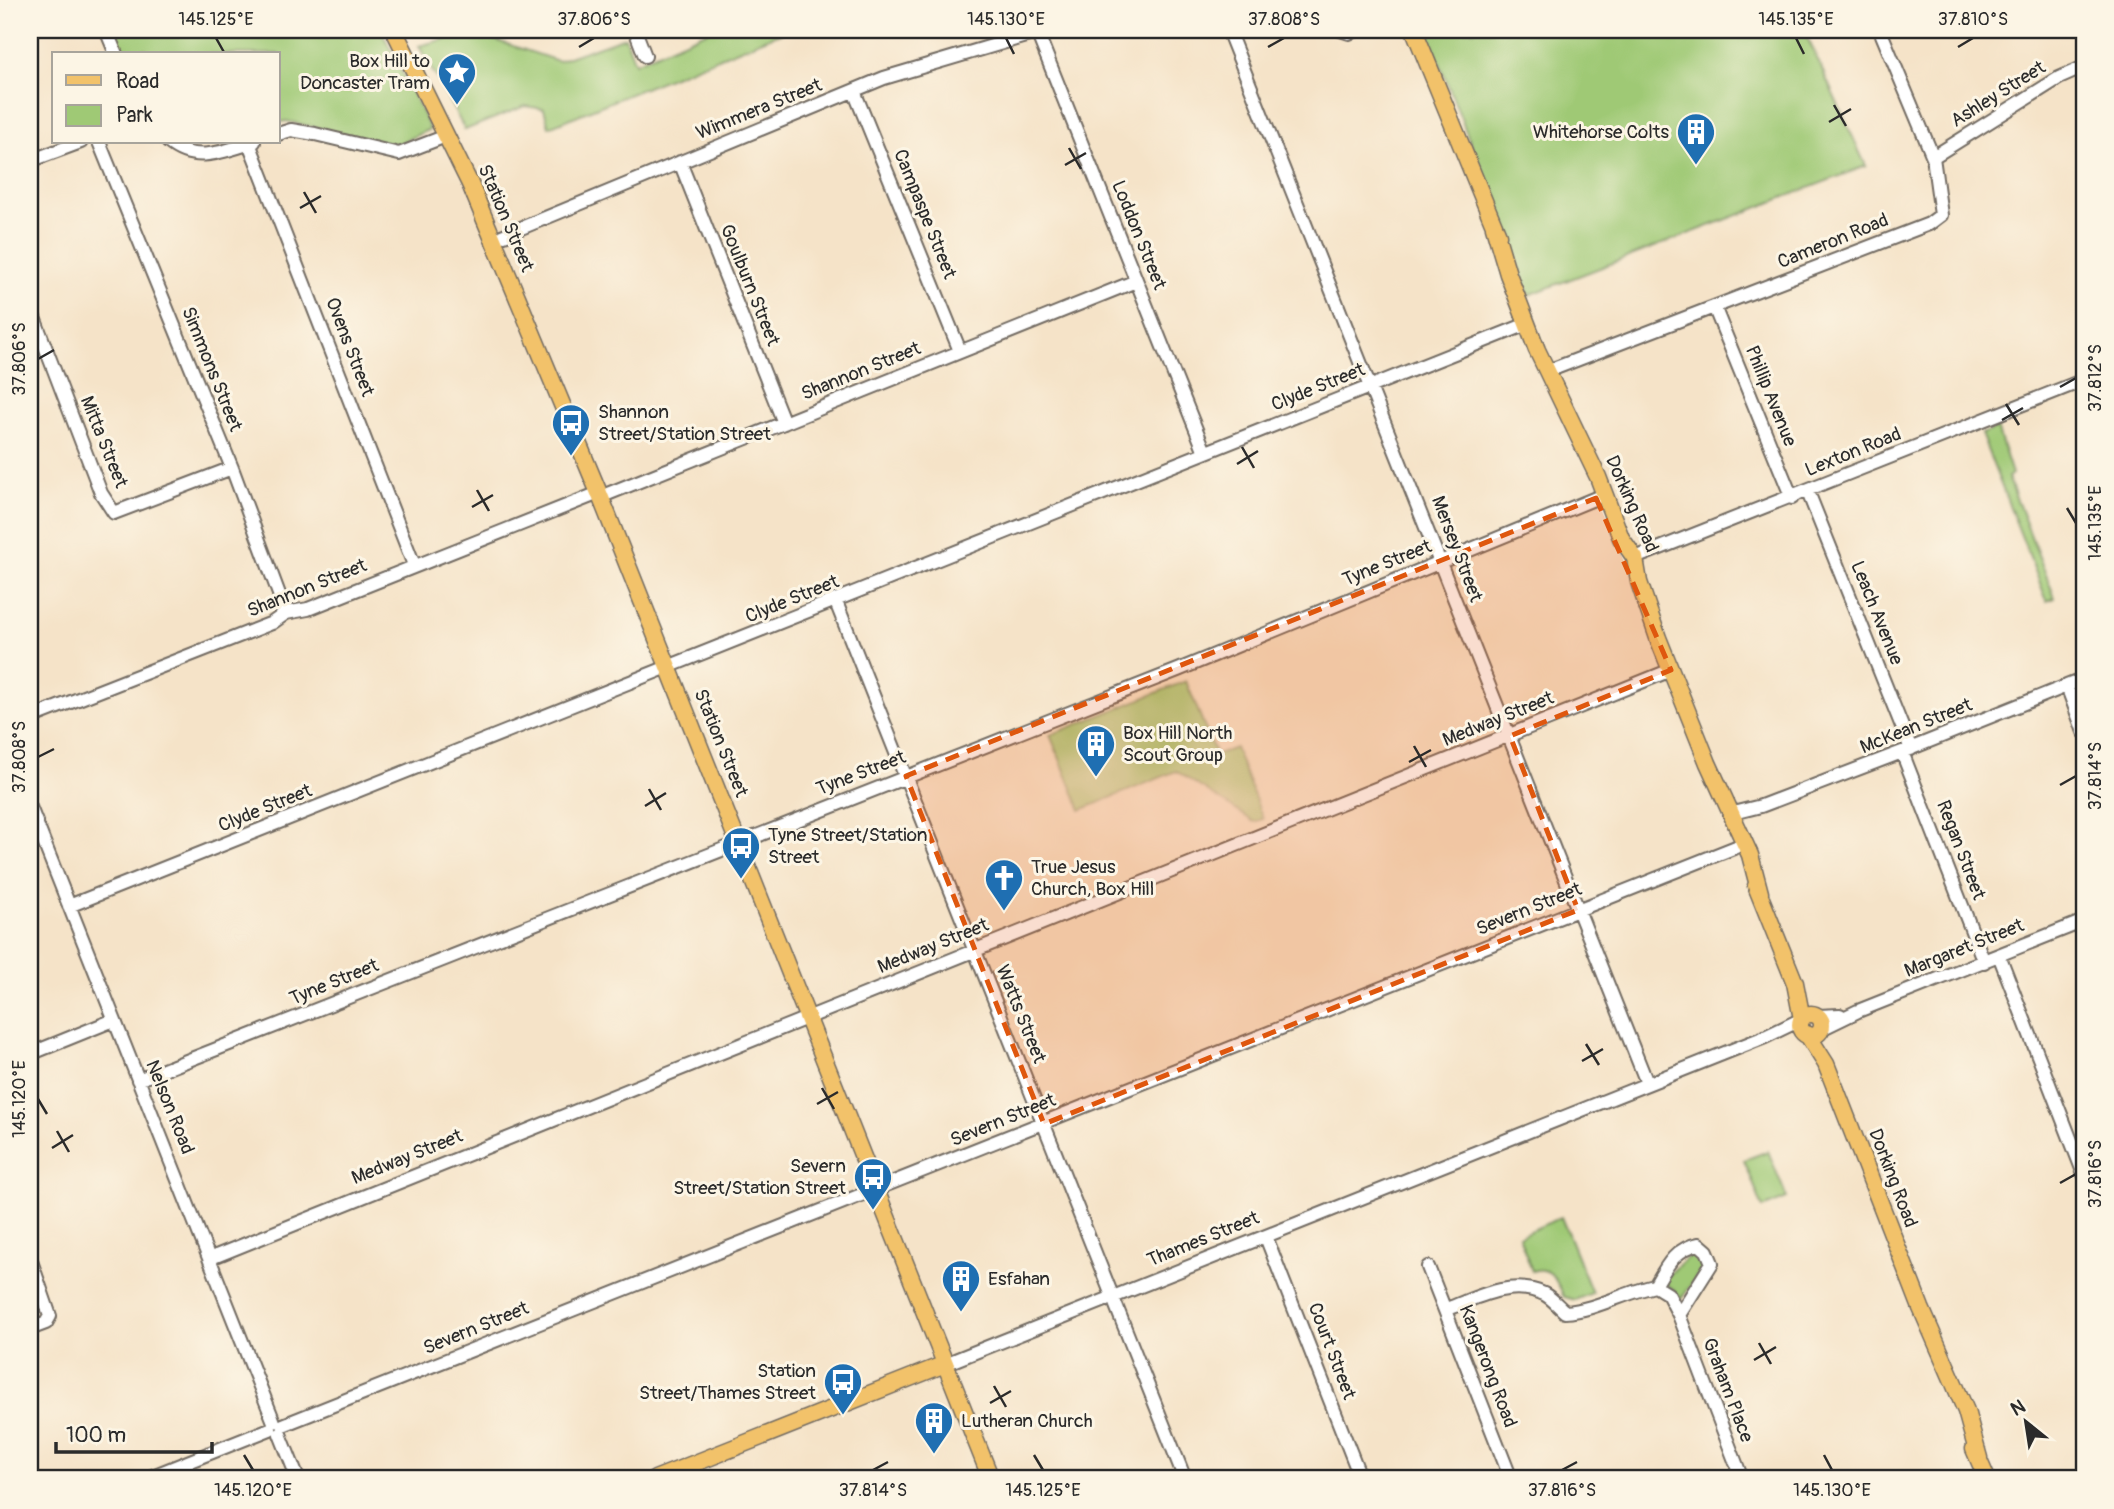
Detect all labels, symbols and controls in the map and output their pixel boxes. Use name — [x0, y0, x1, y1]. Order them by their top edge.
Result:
text: 145.125°E — [178, 8, 254, 31]
text: 37.806°S — [557, 8, 631, 31]
text: 145.130°E — [967, 8, 1045, 31]
text: 37.808°S — [1248, 8, 1320, 31]
text: 145.135°E — [1758, 8, 1834, 31]
text: 37.810°S — [1938, 8, 2008, 31]
place label: Box Hill to Doncaster Tram — [300, 49, 430, 95]
place icon: Box Hill to Doncaster Tram — [436, 51, 478, 106]
legend — [52, 52, 280, 144]
street label: Ashley Street — [1946, 55, 2050, 133]
text: Road — [116, 68, 160, 95]
street label: Wimmera Street — [693, 73, 826, 145]
text: Park — [116, 102, 153, 129]
building icon: Whitehorse Colts — [1675, 111, 1717, 166]
place label: Whitehorse Colts — [1533, 120, 1669, 144]
street label: Campaspe Street — [888, 146, 962, 283]
street label: Station Street — [473, 161, 540, 276]
street label: Loddon Street — [1106, 177, 1172, 293]
street label: Cameron Road — [1774, 208, 1892, 274]
street label: Goulburn Street — [715, 221, 785, 350]
street label: Ovens Street — [320, 294, 380, 400]
street label: Simmons Street — [176, 303, 248, 435]
text: 37.806°S — [8, 322, 31, 396]
street label: Shannon Street — [798, 336, 924, 406]
street label: Phillip Avenue — [1740, 342, 1802, 451]
text: 37.812°S — [2084, 344, 2107, 412]
street label: Clyde Street — [1268, 357, 1369, 417]
street label: Mitta Street — [75, 393, 133, 492]
place label: Shannon Street/Station Street — [598, 400, 771, 446]
bus stop icon: Shannon Street/Station Street — [550, 402, 592, 457]
street label: Lexton Road — [1801, 422, 1905, 482]
street label: Dorking Road — [1600, 452, 1664, 556]
text: 145.135°E — [2084, 485, 2107, 561]
street label: Mersey Street — [1426, 493, 1488, 606]
street label: Tyne Street — [1339, 534, 1435, 592]
street label: Shannon Street — [244, 553, 370, 623]
street label: Leach Avenue — [1845, 558, 1909, 669]
street label: Clyde Street — [742, 569, 843, 629]
street label: Station Street — [688, 685, 754, 801]
street label: Medway Street — [1439, 686, 1557, 752]
street label: McKean Street — [1856, 692, 1976, 759]
text: 37.808°S — [8, 721, 31, 793]
place label: Box Hill North Scout Group — [1123, 721, 1232, 767]
building icon: Box Hill North Scout Group — [1075, 723, 1117, 778]
text: 37.814°S — [2084, 742, 2107, 810]
street label: Tyne Street — [813, 745, 909, 801]
street label: Clyde Street — [215, 778, 316, 838]
street label: Regan Street — [1931, 797, 1991, 903]
place label: Tyne Street/Station Street — [768, 823, 928, 869]
bus stop icon: Tyne Street/Station Street — [720, 825, 762, 880]
place label: True Jesus Church, Box Hill — [1031, 855, 1154, 901]
church icon: True Jesus Church, Box Hill — [983, 857, 1025, 912]
street label: Severn Street — [1473, 877, 1586, 941]
street label: Medway Street — [874, 913, 992, 979]
street label: Margaret Street — [1901, 913, 2028, 983]
street label: Tyne Street — [286, 953, 382, 1011]
street label: Watts Street — [990, 961, 1052, 1067]
street label: Nelson Road — [140, 1056, 200, 1158]
text: 145.120°E — [8, 1060, 31, 1138]
street label: Severn Street — [947, 1088, 1060, 1152]
street label: Medway Street — [348, 1124, 466, 1190]
street label: Dorking Road — [1863, 1125, 1923, 1231]
text: 37.816°S — [2084, 1140, 2107, 1208]
place label: Severn Street/Station Street — [673, 1154, 846, 1200]
bus stop icon: Severn Street/Station Street — [852, 1156, 894, 1211]
street label: Thames Street — [1143, 1206, 1263, 1272]
building icon: Esfahan — [940, 1258, 982, 1313]
place label: Esfahan — [988, 1267, 1050, 1291]
street label: Severn Street — [420, 1296, 533, 1360]
street label: Court Street — [1303, 1299, 1362, 1403]
street label: Kangerong Road — [1454, 1301, 1522, 1431]
street label: Graham Place — [1697, 1334, 1759, 1446]
place label: Station Street/Thames Street — [639, 1359, 816, 1405]
bus stop icon: Station Street/Thames Street — [822, 1361, 864, 1416]
north arrow — [1992, 1386, 2062, 1456]
text: N — [2006, 1394, 2030, 1422]
building icon: Lutheran Church — [913, 1400, 955, 1455]
place label: Lutheran Church — [961, 1409, 1093, 1433]
scale bar — [56, 1411, 212, 1455]
text: 100 m — [66, 1422, 126, 1449]
text: 145.120°E — [214, 1479, 292, 1502]
text: 37.814°S — [839, 1479, 907, 1502]
text: 145.125°E — [1005, 1479, 1081, 1502]
text: 37.816°S — [1528, 1479, 1596, 1502]
text: 145.130°E — [1793, 1479, 1871, 1502]

